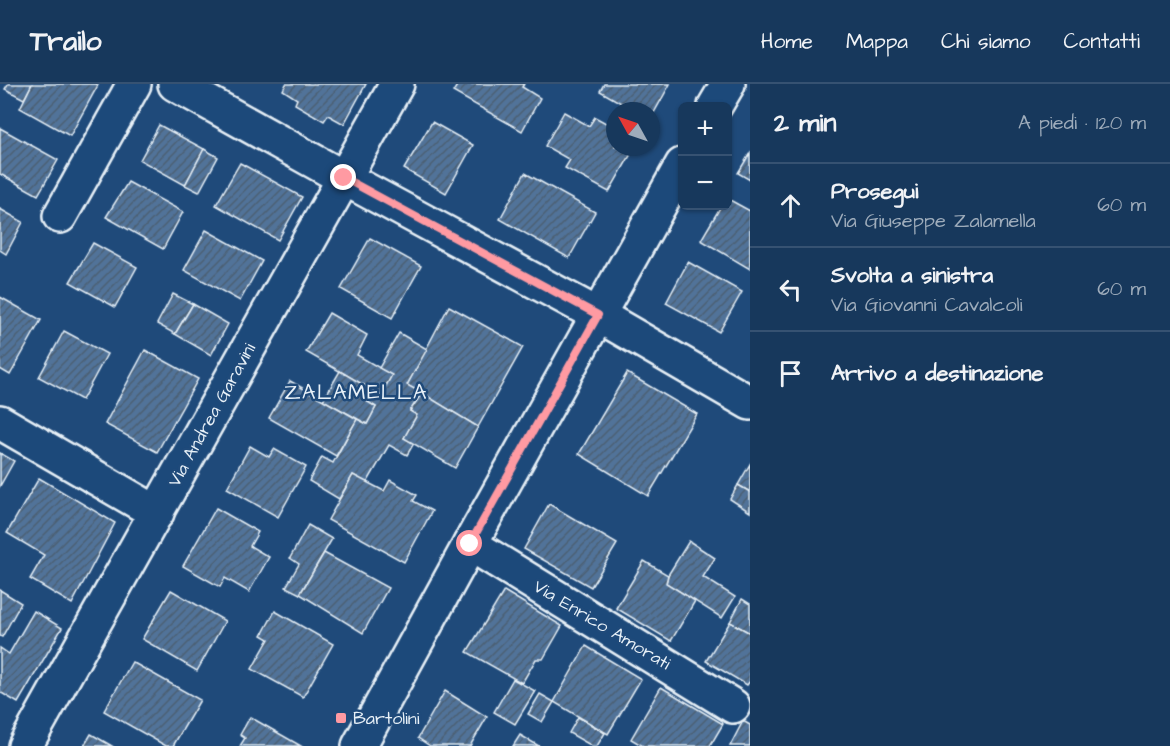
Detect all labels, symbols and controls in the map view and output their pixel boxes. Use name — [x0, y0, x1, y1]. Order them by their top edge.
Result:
text: Trailo — [30, 22, 102, 61]
text: Home — [761, 27, 813, 56]
text: Mappa — [846, 27, 908, 56]
text: Chi siamo — [941, 27, 1030, 56]
text: Contatti — [1063, 27, 1140, 56]
north arrow — [606, 102, 660, 156]
map controls — [678, 102, 732, 210]
button: + — [678, 102, 732, 156]
text: 2 min — [774, 105, 836, 141]
text: A piedi · 120 m — [1018, 109, 1146, 137]
button: − — [678, 156, 732, 210]
route end — [330, 164, 356, 190]
text: Prosegui — [831, 176, 918, 207]
icon: ahead — [774, 189, 807, 222]
text: 60 m — [1097, 191, 1146, 219]
text: Via Giuseppe Zalamella — [831, 207, 1036, 235]
text: Svolta a sinistra — [831, 260, 993, 291]
icon: left — [774, 273, 807, 306]
text: 60 m — [1097, 275, 1146, 303]
text: Via Giovanni Cavalcoli — [831, 291, 1023, 319]
street label: Via Andrea Garavini — [162, 338, 262, 491]
icon: arrive — [774, 357, 807, 390]
text: Arrivo a destinazione — [831, 358, 1043, 389]
district label: ZALAMELLA — [284, 378, 428, 407]
route start — [456, 530, 482, 556]
street label: Via Enrico Amorati — [529, 574, 676, 676]
place label: Bartolini — [353, 706, 420, 731]
marker: Bartolini — [334, 711, 348, 725]

